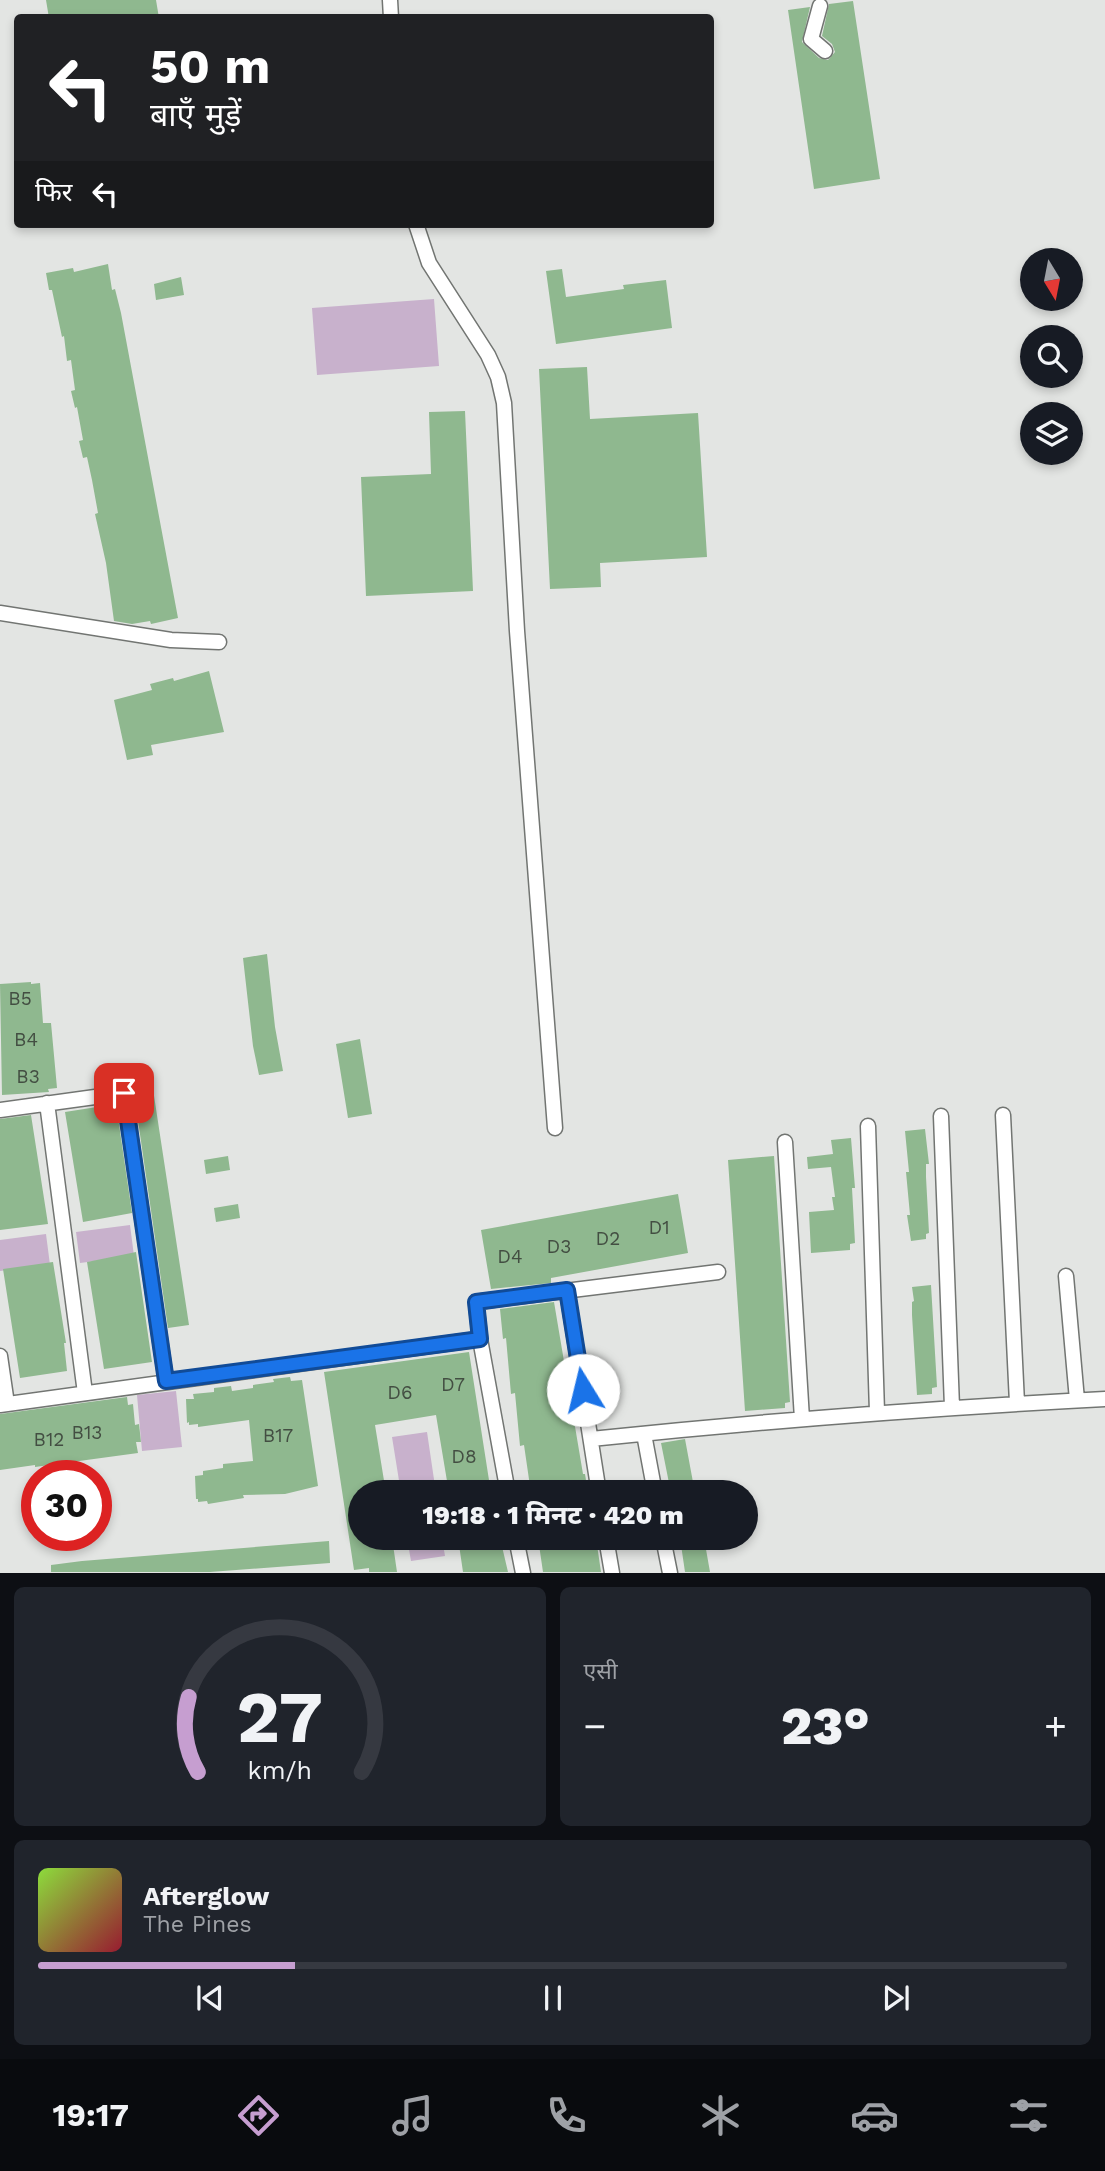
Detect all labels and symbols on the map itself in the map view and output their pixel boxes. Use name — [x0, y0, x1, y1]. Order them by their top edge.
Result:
north arrow — [1020, 248, 1083, 312]
house number: B5 — [8, 987, 32, 1010]
house number: B4 — [14, 1028, 38, 1051]
pin — [94, 1063, 154, 1123]
house number: B3 — [16, 1065, 40, 1088]
house number: D1 — [648, 1216, 670, 1239]
house number: D2 — [596, 1227, 620, 1250]
house number: D3 — [547, 1235, 571, 1258]
house number: D4 — [497, 1245, 523, 1268]
position arrow — [546, 1353, 620, 1427]
house number: D7 — [441, 1373, 465, 1396]
house number: D6 — [387, 1381, 413, 1404]
house number: B13 — [72, 1421, 102, 1444]
house number: B17 — [263, 1424, 293, 1447]
house number: B12 — [34, 1428, 64, 1451]
house number: D8 — [451, 1445, 477, 1468]
speed limit sign: 30 — [21, 1460, 112, 1551]

